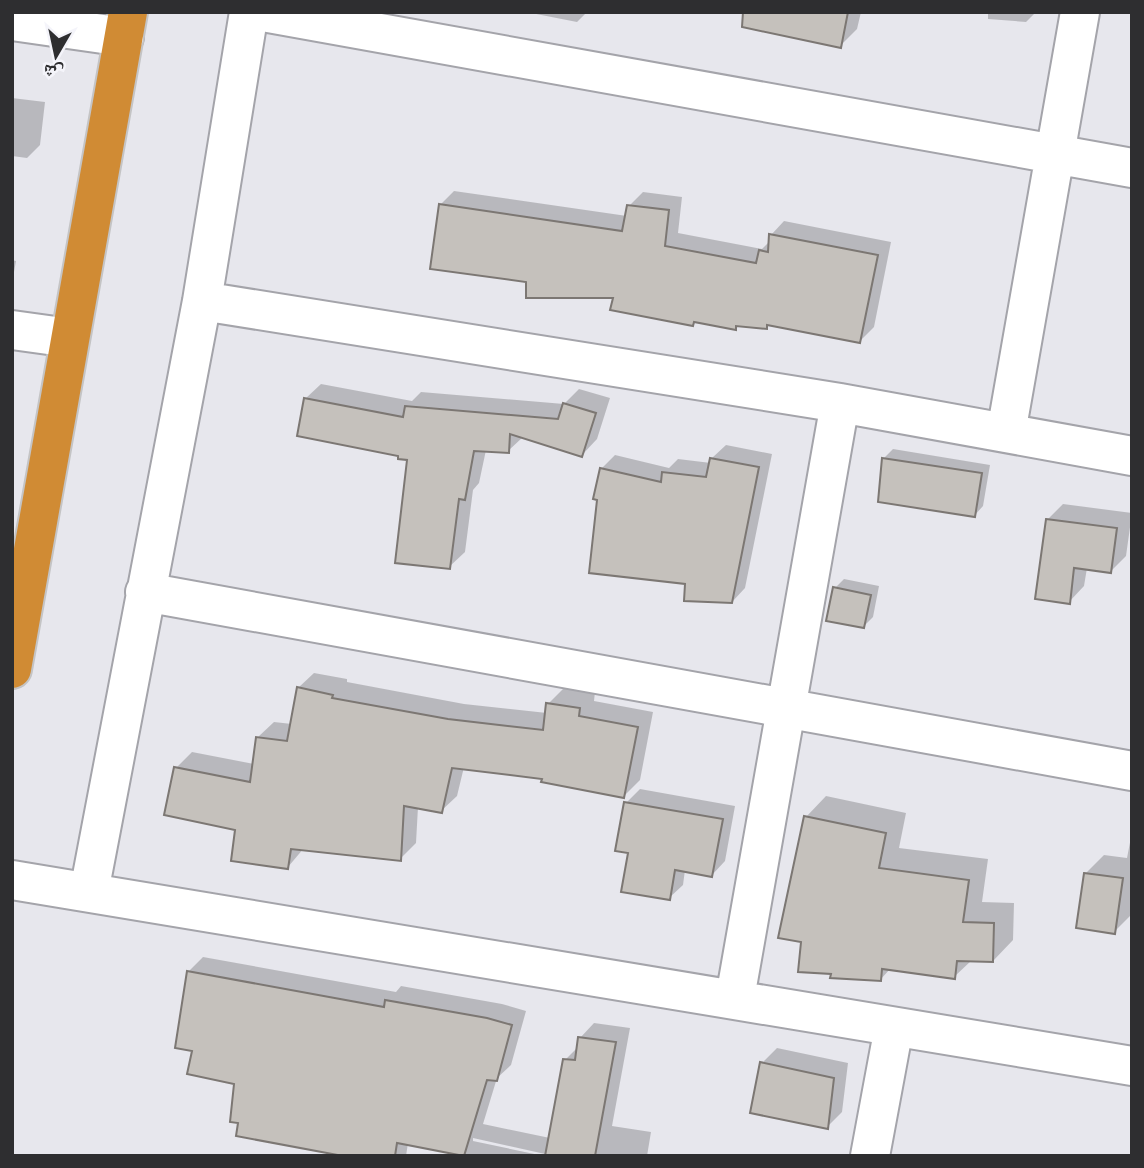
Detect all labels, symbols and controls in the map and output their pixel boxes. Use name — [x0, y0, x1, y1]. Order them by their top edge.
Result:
north arrow — [21, 21, 91, 91]
text: ش — [42, 59, 65, 82]

